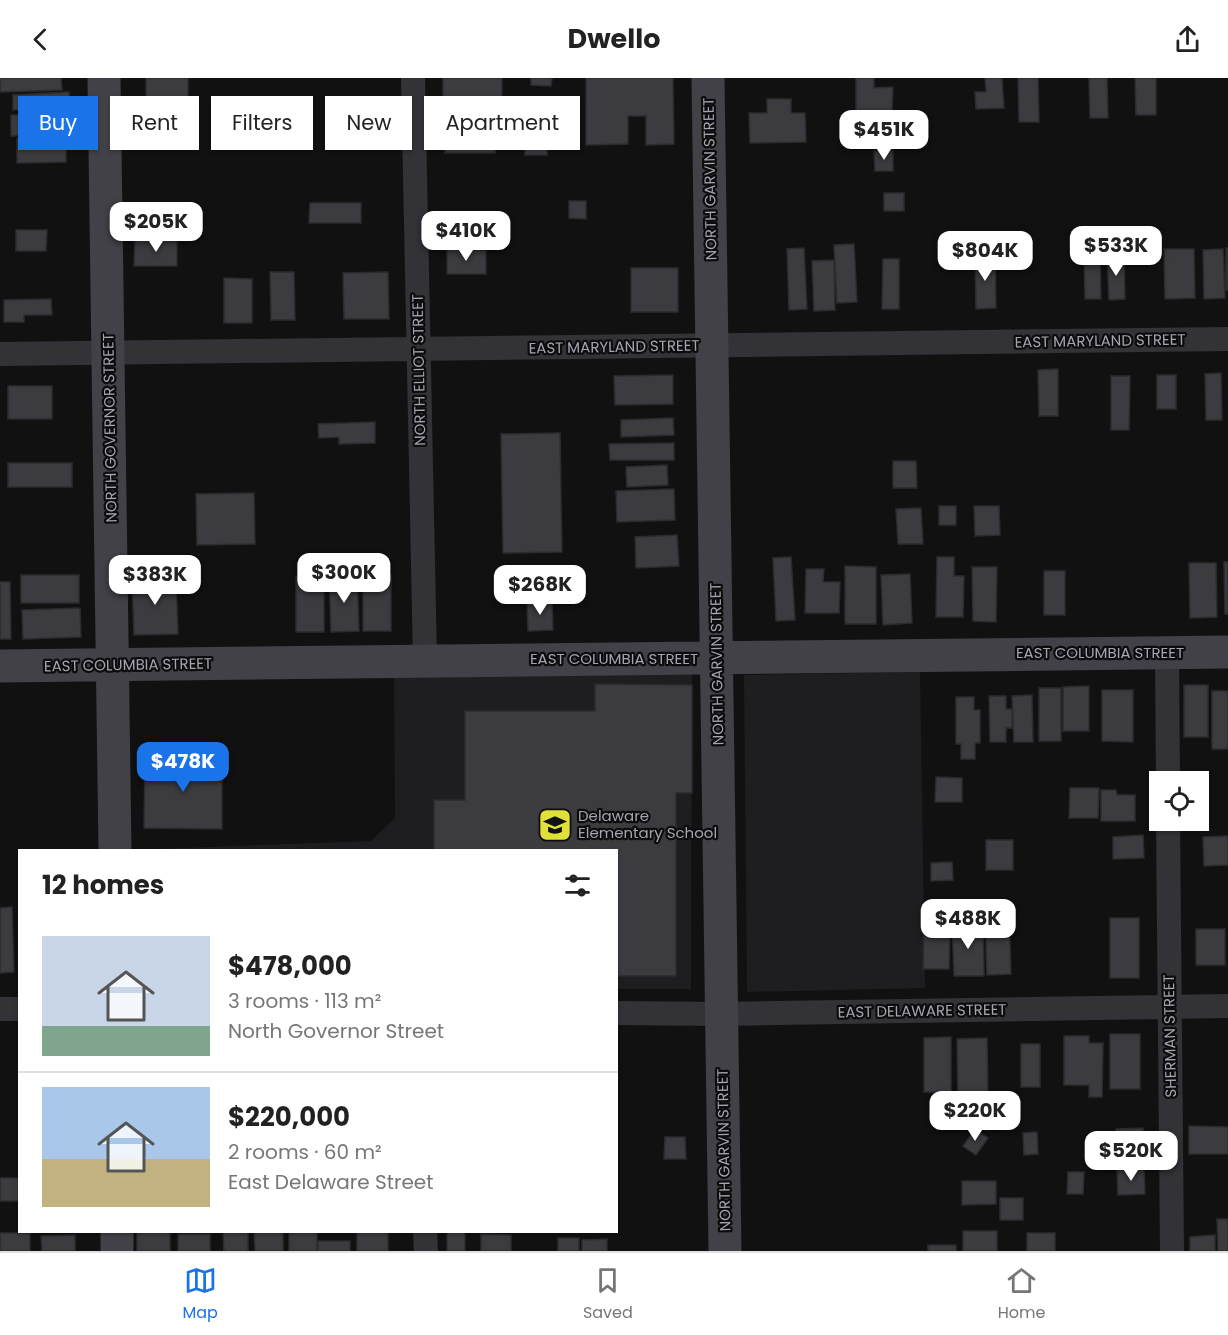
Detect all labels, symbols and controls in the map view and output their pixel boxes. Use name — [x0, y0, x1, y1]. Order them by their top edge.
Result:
text: Dwello — [568, 20, 660, 57]
icon: back — [24, 23, 57, 56]
icon: share — [1171, 23, 1204, 56]
chip: Buy — [18, 96, 98, 150]
chip: Rent — [110, 96, 199, 150]
chip: Filters — [211, 96, 313, 150]
chip: New — [325, 96, 412, 150]
chip: Apartment — [424, 96, 580, 150]
street label: NORTH GARVIN STREET — [698, 97, 721, 261]
pin: $451K — [842, 110, 926, 161]
text: $451K — [853, 115, 915, 143]
pin: $205K — [114, 202, 198, 253]
text: $205K — [124, 207, 188, 235]
pin: $410K — [424, 211, 508, 262]
text: $410K — [435, 216, 497, 244]
pin: $533K — [1074, 226, 1158, 277]
pin: $804K — [943, 231, 1027, 282]
text: $533K — [1084, 231, 1148, 259]
text: $804K — [952, 236, 1018, 264]
street label: NORTH ELLIOT STREET — [407, 294, 430, 446]
street label: EAST MARYLAND STREET — [1014, 329, 1186, 352]
street label: NORTH GOVERNOR STREET — [97, 333, 122, 523]
street label: EAST MARYLAND STREET — [528, 335, 700, 358]
pin: $300K — [302, 553, 386, 604]
pin: $383K — [113, 555, 197, 606]
text: $300K — [311, 558, 377, 586]
text: $383K — [123, 560, 187, 588]
pin: $268K — [498, 565, 582, 616]
text: $268K — [508, 570, 572, 598]
street label: NORTH GARVIN STREET — [705, 582, 728, 746]
street label: EAST COLUMBIA STREET — [1016, 642, 1184, 663]
street label: EAST COLUMBIA STREET — [530, 648, 698, 669]
street label: EAST COLUMBIA STREET — [44, 653, 212, 676]
pin: $478K — [141, 742, 225, 793]
text: $478K — [151, 747, 215, 775]
map controls — [1149, 771, 1209, 831]
button: locate — [1149, 771, 1209, 831]
place label: Delaware Elementary School — [578, 805, 717, 843]
school or university icon: Delaware Elementary School — [537, 807, 573, 843]
text: 12 homes — [42, 867, 164, 903]
icon: filters — [561, 869, 594, 902]
pin: $488K — [926, 899, 1010, 950]
text: $488K — [935, 904, 1001, 932]
text: $478,000 — [228, 948, 352, 984]
icon: home — [90, 960, 162, 1032]
street label: SHERMAN STREET — [1158, 974, 1181, 1098]
text: 3 rooms · 113 m² — [228, 987, 381, 1015]
street label: EAST DELAWARE STREET — [837, 999, 1007, 1022]
text: North Governor Street — [228, 1017, 444, 1045]
street label: NORTH GARVIN STREET — [712, 1068, 735, 1232]
pin: $220K — [933, 1091, 1017, 1142]
text: $220K — [944, 1096, 1006, 1124]
text: $220,000 — [228, 1099, 350, 1135]
icon: home — [90, 1111, 162, 1183]
pin: $520K — [1089, 1131, 1173, 1182]
text: $520K — [1099, 1136, 1163, 1164]
text: 2 rooms · 60 m² — [228, 1138, 382, 1166]
text: East Delaware Street — [228, 1168, 434, 1196]
tab: Map — [182, 1264, 218, 1325]
tab: Saved — [583, 1264, 633, 1325]
tab: Home — [998, 1264, 1045, 1325]

